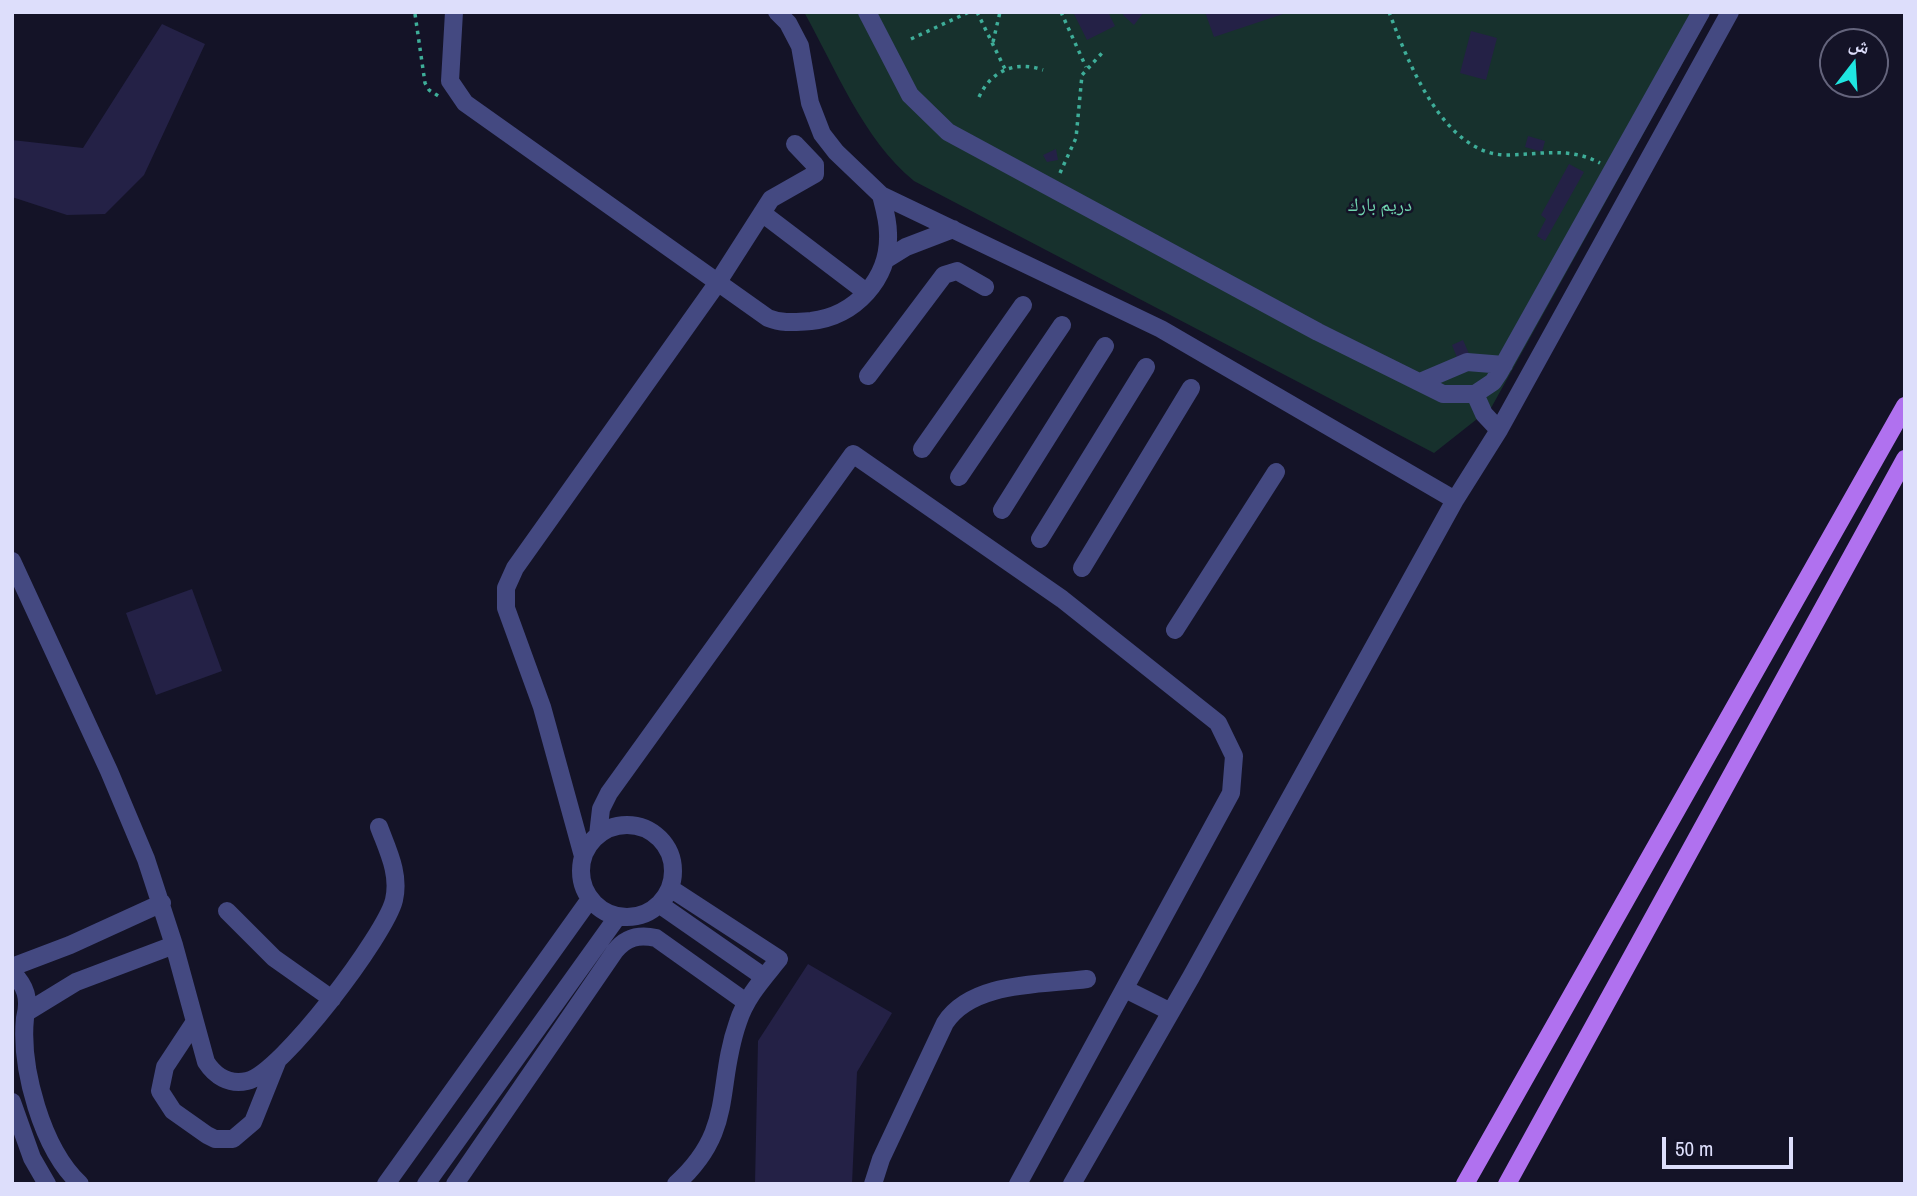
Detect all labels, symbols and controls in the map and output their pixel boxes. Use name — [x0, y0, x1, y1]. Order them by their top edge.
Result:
north arrow — [1819, 28, 1889, 98]
text: ش — [1846, 29, 1873, 60]
park label: دريم بارك — [1348, 195, 1412, 217]
scale bar — [1665, 1122, 1796, 1166]
text: 50 m — [1675, 1134, 1713, 1163]

